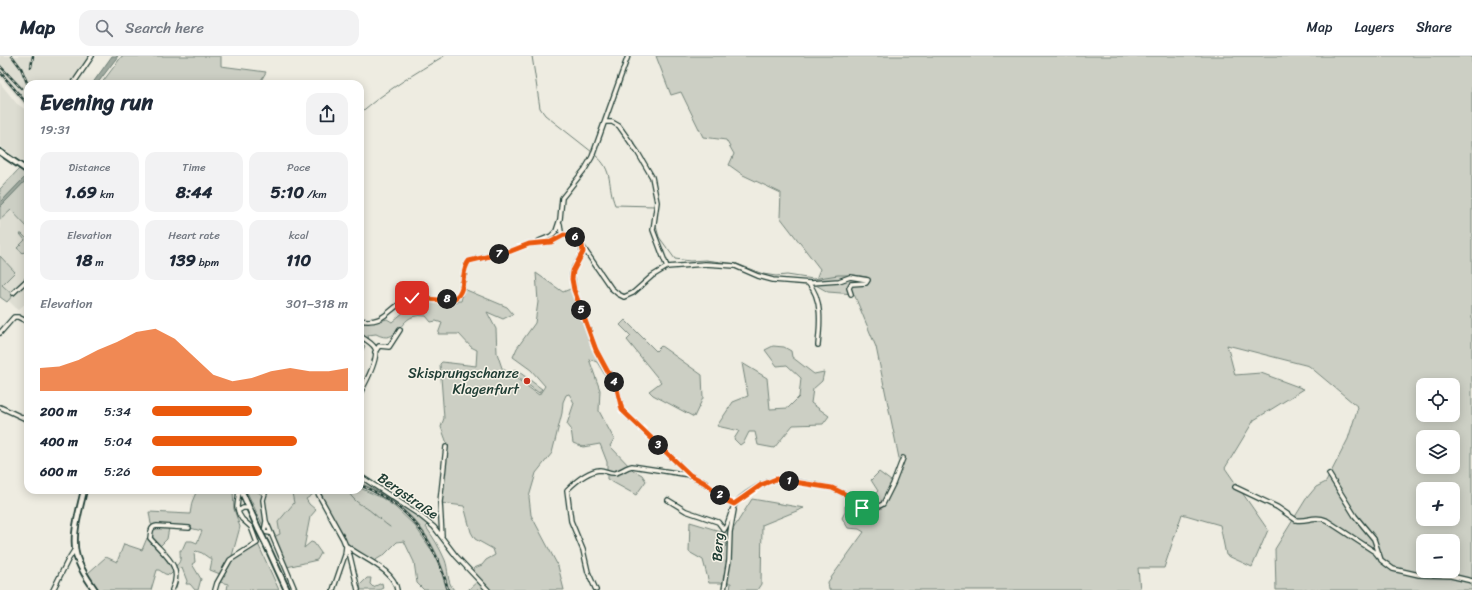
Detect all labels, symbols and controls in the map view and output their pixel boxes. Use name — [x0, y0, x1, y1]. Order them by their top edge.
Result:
search box — [79, 10, 359, 46]
text: Map — [20, 11, 55, 44]
text: Search here — [125, 15, 204, 41]
text: Map — [1307, 15, 1332, 40]
text: Layers — [1354, 15, 1394, 40]
text: Share — [1416, 15, 1452, 40]
icon: search — [93, 17, 115, 39]
text: Evening run — [40, 83, 153, 122]
button: share — [306, 93, 348, 135]
text: 19:31 — [40, 118, 70, 141]
text: Distance — [68, 158, 110, 177]
text: Time — [182, 158, 206, 177]
text: Pace — [287, 158, 310, 177]
text: 1.69 — [64, 177, 97, 207]
text: 8:44 — [176, 177, 212, 207]
text: 5:10 — [271, 177, 304, 207]
text: km — [97, 185, 114, 204]
text: /km — [304, 185, 327, 204]
text: Elevation — [67, 226, 112, 245]
text: Heart rate — [168, 226, 220, 245]
text: kcal — [289, 226, 309, 245]
pin: 6 — [565, 227, 585, 247]
text: 6 — [572, 227, 578, 246]
pin: 7 — [489, 244, 509, 264]
text: 7 — [496, 244, 502, 263]
text: 18 — [75, 245, 92, 275]
text: 139 — [169, 245, 196, 275]
text: 110 — [286, 245, 311, 275]
text: m — [92, 253, 104, 272]
text: bpm — [196, 253, 219, 272]
pin — [395, 281, 429, 315]
icon: check — [401, 287, 423, 309]
pin: 8 — [437, 289, 457, 309]
text: 8 — [444, 289, 450, 308]
text: Elevation — [40, 292, 93, 315]
text: 301–318 m — [286, 292, 348, 315]
pin: 5 — [571, 300, 591, 320]
text: 5 — [578, 300, 584, 319]
place label: Skisprungschanze Klagenfurt — [408, 361, 520, 402]
pin: 4 — [604, 372, 624, 392]
text: 4 — [611, 372, 617, 391]
marker: Skisprungschanze Klagenfurt — [522, 376, 532, 386]
map controls — [1416, 378, 1460, 578]
button: locate — [1416, 378, 1460, 422]
text: 200 m — [40, 400, 77, 423]
text: 5:34 — [104, 400, 131, 423]
text: 400 m — [40, 430, 78, 453]
text: 5:04 — [104, 430, 132, 453]
button: layers — [1416, 430, 1460, 474]
pin: 3 — [648, 435, 668, 455]
text: 3 — [655, 435, 661, 454]
text: 600 m — [40, 460, 77, 483]
text: 5:26 — [104, 460, 131, 483]
street label: Bergstraße — [372, 466, 444, 526]
pin: 1 — [779, 471, 799, 491]
text: 1 — [787, 471, 791, 490]
button: + — [1416, 482, 1460, 526]
pin: 2 — [710, 485, 730, 505]
text: 2 — [717, 485, 723, 504]
pin — [845, 491, 879, 525]
icon: arrive — [851, 497, 873, 519]
street label: Berg — [705, 532, 731, 562]
button: − — [1416, 534, 1460, 578]

